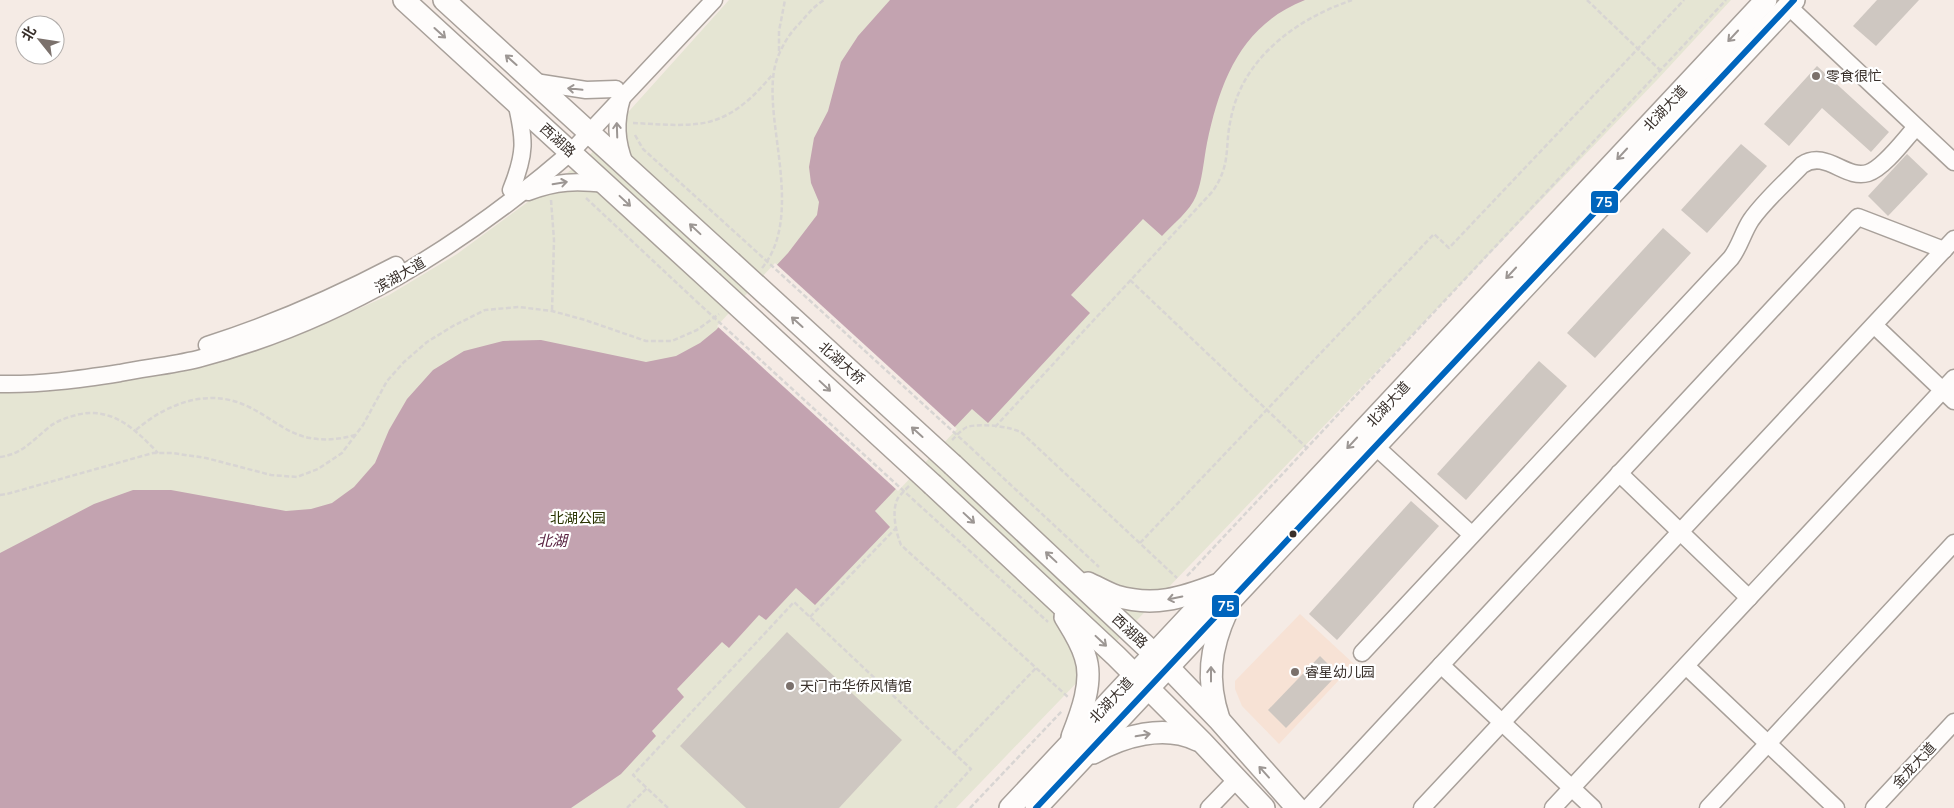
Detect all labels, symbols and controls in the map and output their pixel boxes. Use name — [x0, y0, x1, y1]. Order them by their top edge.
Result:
north arrow — [15, 15, 65, 65]
text: 北 — [17, 23, 40, 44]
one-way arrow — [433, 27, 446, 39]
one-way arrow — [1727, 29, 1738, 42]
one-way arrow — [504, 54, 517, 66]
place label: 零食很忙 — [1826, 67, 1882, 85]
marker: 零食很忙 — [1810, 70, 1822, 82]
street label: 北湖大道 — [1639, 81, 1691, 135]
one-way arrow — [568, 84, 584, 94]
street label: 西湖路 — [536, 119, 580, 161]
one-way arrow — [612, 122, 622, 138]
one-way arrow — [1616, 148, 1627, 161]
one-way arrow — [552, 178, 568, 188]
line badge: 75 — [1590, 190, 1619, 214]
text: 75 — [1596, 193, 1612, 211]
one-way arrow — [618, 195, 631, 207]
one-way arrow — [688, 223, 701, 235]
street label: 滨湖大道 — [371, 253, 429, 297]
one-way arrow — [1505, 267, 1517, 279]
one-way arrow — [790, 316, 803, 328]
street label: 北湖大桥 — [815, 338, 869, 388]
street label: 北湖大道 — [1362, 377, 1414, 431]
one-way arrow — [819, 380, 832, 392]
one-way arrow — [910, 426, 923, 438]
one-way arrow — [1346, 436, 1358, 449]
park label: 北湖公园 — [550, 509, 606, 527]
one-way arrow — [963, 512, 976, 524]
unlabelled marker — [1288, 529, 1298, 539]
water label: 北湖 — [537, 531, 569, 550]
one-way arrow — [1045, 551, 1058, 563]
one-way arrow — [1168, 594, 1184, 604]
line badge: 75 — [1211, 594, 1240, 618]
text: 75 — [1218, 597, 1234, 615]
street label: 西湖路 — [1109, 610, 1151, 652]
one-way arrow — [1095, 635, 1107, 647]
place label: 睿星幼儿园 — [1305, 663, 1375, 681]
one-way arrow — [1206, 666, 1216, 682]
marker: 睿星幼儿园 — [1289, 666, 1301, 678]
street label: 北湖大道 — [1085, 673, 1137, 727]
place label: 天门市华侨风情馆 — [800, 677, 912, 695]
marker: 天门市华侨风情馆 — [784, 680, 796, 692]
one-way arrow — [1134, 729, 1150, 739]
street label: 金龙大道 — [1888, 738, 1940, 792]
one-way arrow — [1258, 765, 1270, 778]

